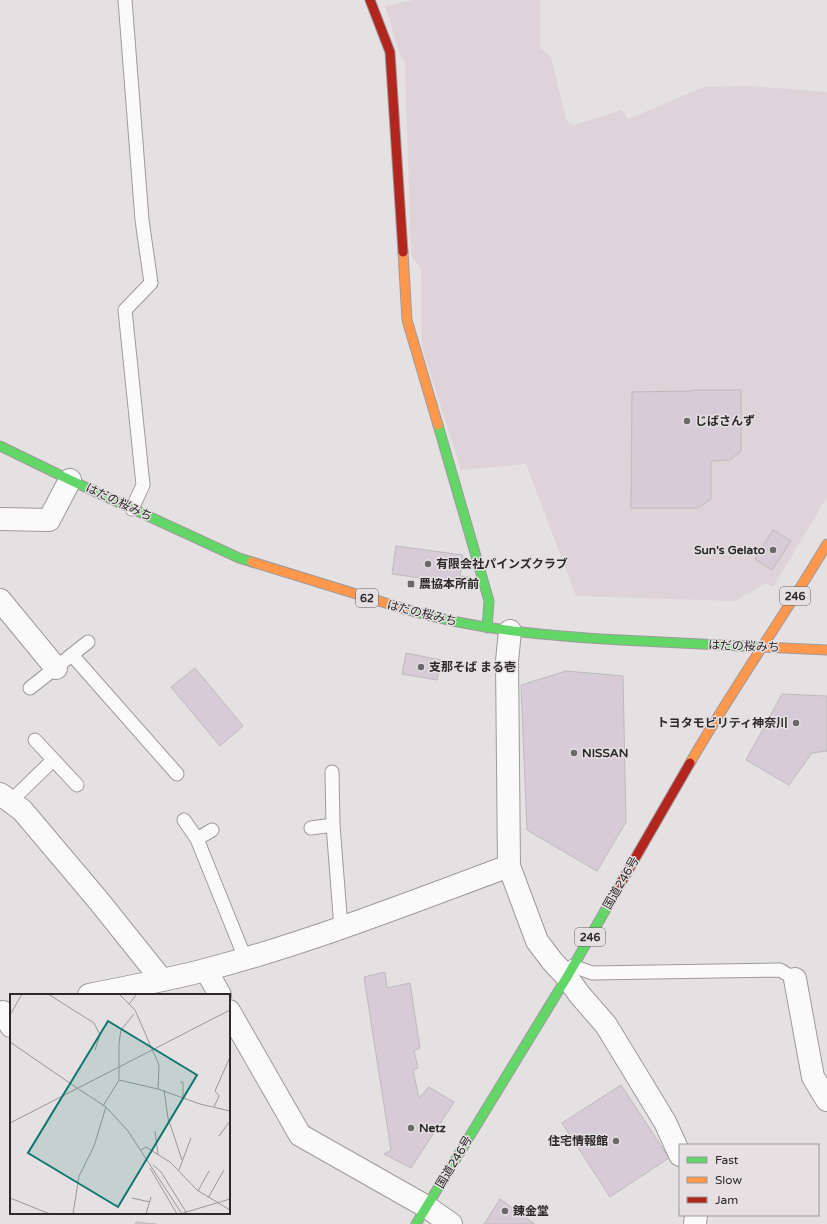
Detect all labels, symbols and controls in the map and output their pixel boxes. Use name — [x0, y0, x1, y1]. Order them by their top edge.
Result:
place label: じばさんず — [695, 414, 755, 428]
marker: じばさんず — [682, 416, 692, 426]
street label: はだの桜みち — [84, 480, 154, 524]
place label: Sun's Gelato — [694, 543, 765, 557]
marker: Sun's Gelato — [768, 545, 778, 555]
place label: 有限会社パインズクラブ — [436, 557, 568, 571]
marker: 有限会社パインズクラブ — [423, 559, 433, 569]
place label: 農協本所前 — [419, 577, 479, 591]
marker: 農協本所前 — [406, 579, 416, 589]
road number: 246 — [780, 587, 810, 605]
road number: 62 — [356, 589, 378, 607]
street label: はだの桜みち — [385, 598, 459, 628]
street label: はだの桜みち — [708, 638, 780, 654]
place label: 支那そば まる壱 — [429, 660, 516, 674]
marker: 支那そば まる壱 — [416, 662, 426, 672]
place label: トヨタモビリティ神奈川 — [657, 716, 788, 730]
marker: トヨタモビリティ神奈川 — [791, 718, 801, 728]
place label: NISSAN — [582, 746, 628, 760]
marker: NISSAN — [569, 748, 579, 758]
street label: 国道246号 — [600, 854, 642, 912]
road number: 246 — [575, 928, 605, 946]
inset map — [10, 994, 230, 1214]
place label: Netz — [419, 1121, 446, 1135]
marker: Netz — [406, 1123, 416, 1133]
street label: 国道246号 — [433, 1133, 475, 1191]
place label: 住宅情報館 — [548, 1134, 608, 1148]
marker: 住宅情報館 — [611, 1136, 621, 1146]
legend — [679, 1144, 819, 1216]
text: Fast — [715, 1153, 739, 1167]
text: Slow — [715, 1173, 742, 1187]
text: Jam — [715, 1193, 738, 1207]
place label: 錬金堂 — [512, 1204, 549, 1218]
marker: 錬金堂 — [500, 1206, 510, 1216]

